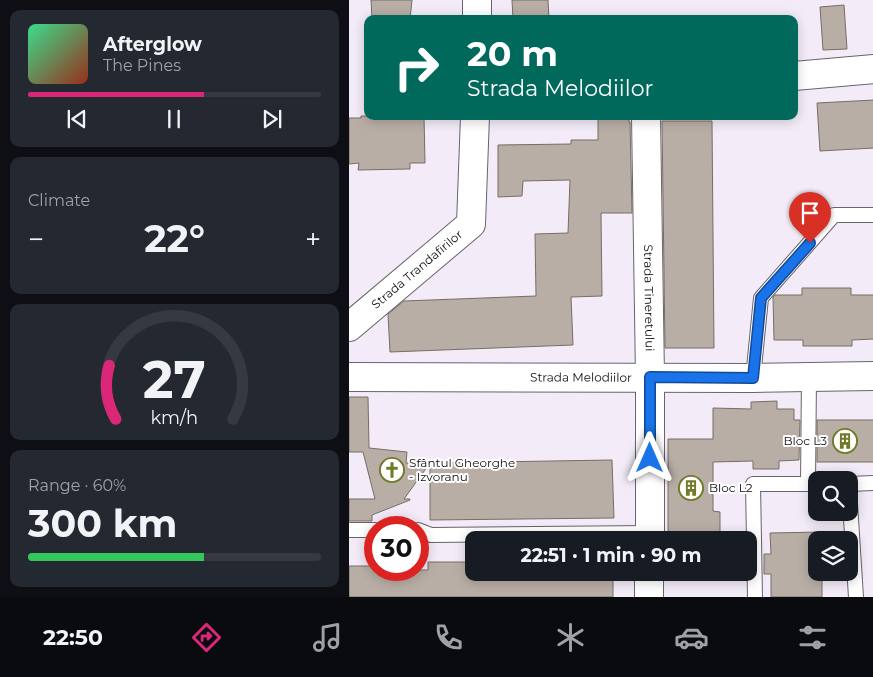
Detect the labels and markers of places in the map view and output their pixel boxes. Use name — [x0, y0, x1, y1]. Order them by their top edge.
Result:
pin — [789, 192, 831, 243]
building icon: Bloc L3 — [832, 428, 858, 454]
place label: Bloc L3 — [783, 433, 827, 448]
place label: Sfântul Gheorghe - Izvoranu — [409, 455, 515, 484]
church icon: Sfântul Gheorghe - Izvoranu — [379, 457, 405, 483]
building icon: Bloc L2 — [678, 475, 704, 501]
place label: Bloc L2 — [709, 480, 753, 495]

